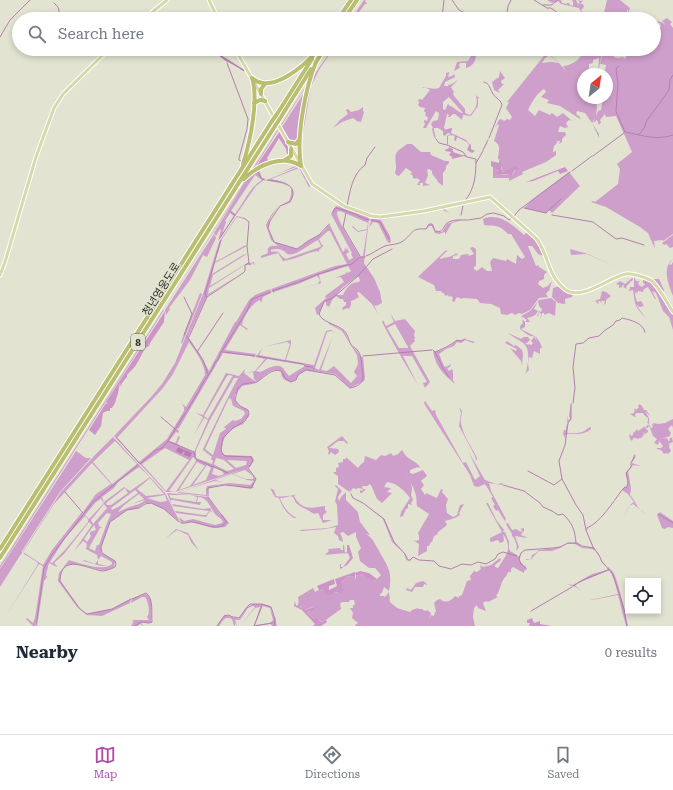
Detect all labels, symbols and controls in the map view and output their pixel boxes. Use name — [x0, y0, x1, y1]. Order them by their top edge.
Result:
search box — [12, 12, 661, 56]
icon: search — [26, 23, 48, 45]
text: Search here — [58, 25, 144, 43]
north arrow — [577, 68, 613, 104]
street label: 청년영웅도로 — [140, 260, 183, 318]
road number: 8 — [131, 334, 145, 350]
map controls — [625, 578, 661, 614]
button: locate — [625, 578, 661, 614]
text: Nearby — [16, 642, 78, 662]
text: 0 results — [605, 645, 657, 660]
tab: Map — [94, 744, 117, 781]
tab: Directions — [305, 744, 360, 781]
tab: Saved — [547, 744, 579, 781]

